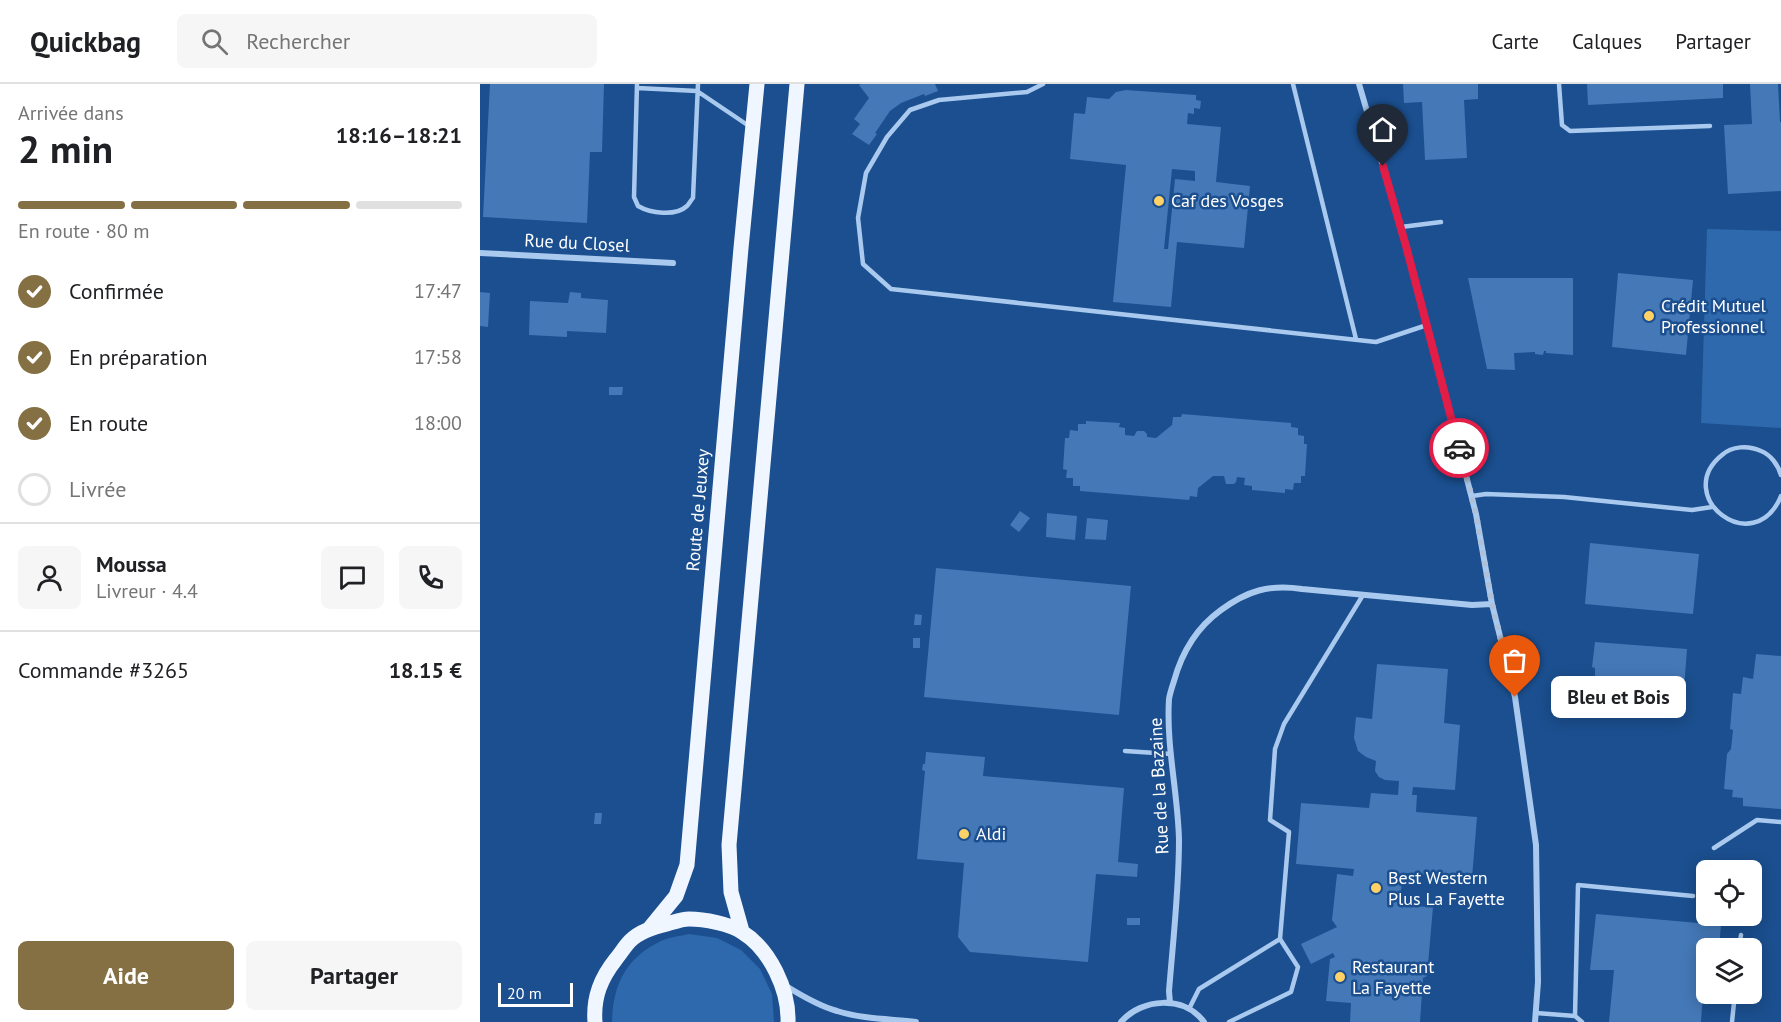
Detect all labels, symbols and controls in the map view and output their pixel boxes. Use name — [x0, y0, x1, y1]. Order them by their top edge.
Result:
search box — [177, 14, 597, 68]
text: Quickbag — [30, 23, 141, 60]
icon: search — [198, 25, 231, 58]
text: Rechercher — [246, 27, 350, 55]
text: Carte — [1492, 28, 1539, 55]
text: Calques — [1572, 28, 1642, 55]
text: Partager — [1675, 28, 1751, 55]
text: Arrivée dans — [18, 100, 124, 126]
pin — [1357, 104, 1408, 166]
icon: home — [1366, 113, 1399, 146]
text: 18:16–18:21 — [336, 121, 462, 149]
text: 2 min — [18, 123, 113, 174]
place label: Caf des Vosges — [1171, 189, 1284, 212]
marker: Caf des Vosges — [1152, 194, 1166, 208]
text: En route · 80 m — [18, 218, 149, 244]
street label: Rue du Closel — [524, 228, 631, 257]
icon: check — [18, 275, 51, 308]
text: Confirmée — [69, 277, 164, 305]
text: 17:47 — [414, 278, 462, 304]
place label: Crédit Mutuel Professionnel — [1661, 294, 1767, 338]
marker: Crédit Mutuel Professionnel — [1642, 309, 1656, 323]
icon: check — [18, 341, 51, 374]
text: En préparation — [69, 343, 208, 371]
text: 17:58 — [414, 344, 462, 370]
icon: check — [18, 407, 51, 440]
text: En route — [69, 409, 148, 437]
text: 18:00 — [414, 410, 462, 436]
courier — [1429, 418, 1489, 478]
icon: car — [1443, 432, 1476, 465]
street label: Route de Jeuxey — [681, 447, 714, 572]
text: Livrée — [69, 475, 126, 503]
button: person — [18, 546, 81, 609]
button: chat — [321, 546, 384, 609]
button: phone — [399, 546, 462, 609]
text: Moussa — [96, 550, 167, 578]
text: Livreur · 4.4 — [96, 578, 198, 604]
pin — [1489, 635, 1540, 697]
icon: bag — [1498, 644, 1531, 677]
text: Commande #3265 — [18, 656, 189, 684]
text: 18.15 € — [389, 656, 462, 684]
callout: Bleu et Bois — [1551, 676, 1686, 718]
text: Bleu et Bois — [1567, 684, 1670, 710]
street label: Rue de la Bazaine — [1143, 717, 1174, 855]
place label: Aldi — [976, 822, 1006, 845]
marker: Aldi — [957, 827, 971, 841]
map controls — [1696, 860, 1762, 1004]
button: locate — [1696, 860, 1762, 926]
place label: Best Western Plus La Fayette — [1388, 866, 1505, 910]
marker: Best Western Plus La Fayette — [1369, 881, 1383, 895]
button: layers — [1696, 938, 1762, 1004]
button: Aide — [18, 941, 234, 1010]
button: Partager — [246, 941, 462, 1010]
place label: Restaurant La Fayette — [1352, 955, 1434, 999]
marker: Restaurant La Fayette — [1333, 970, 1347, 984]
scale bar — [498, 980, 573, 1008]
text: 20 m — [507, 983, 542, 1003]

